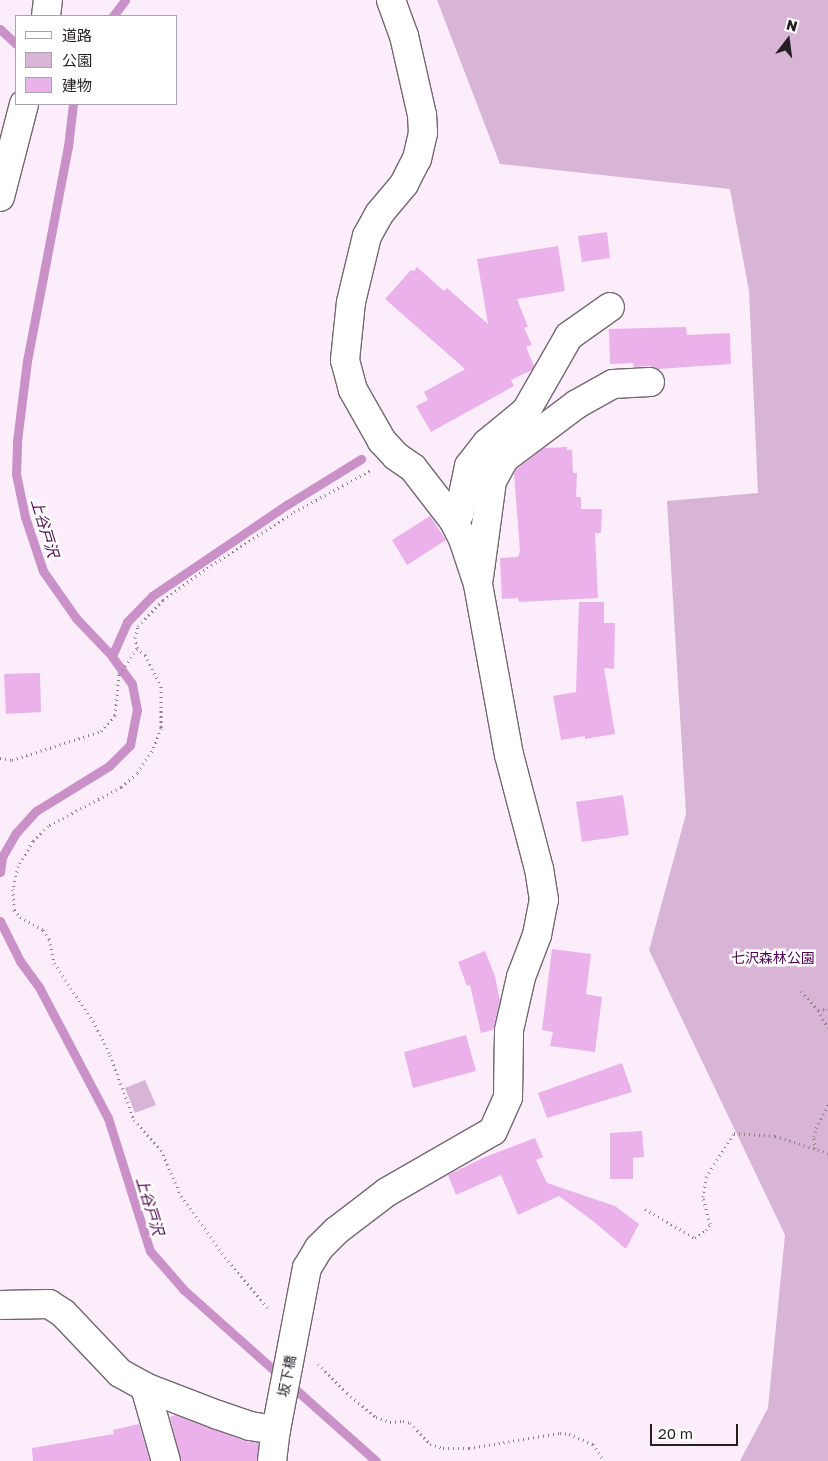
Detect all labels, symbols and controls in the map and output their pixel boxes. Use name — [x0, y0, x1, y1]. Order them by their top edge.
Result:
legend — [15, 15, 178, 105]
north arrow — [763, 15, 813, 65]
text: N — [785, 15, 799, 35]
text: 道路 — [62, 26, 92, 44]
text: 公園 — [62, 51, 92, 69]
text: 建物 — [62, 76, 92, 94]
water label: 上谷戸沢 — [28, 497, 62, 559]
park label: 七沢森林公園 — [731, 950, 815, 966]
water label: 上谷戸沢 — [133, 1175, 167, 1237]
street label: 坂下橋 — [275, 1354, 299, 1398]
scale bar — [653, 1414, 740, 1446]
text: 20 m — [658, 1424, 693, 1442]

